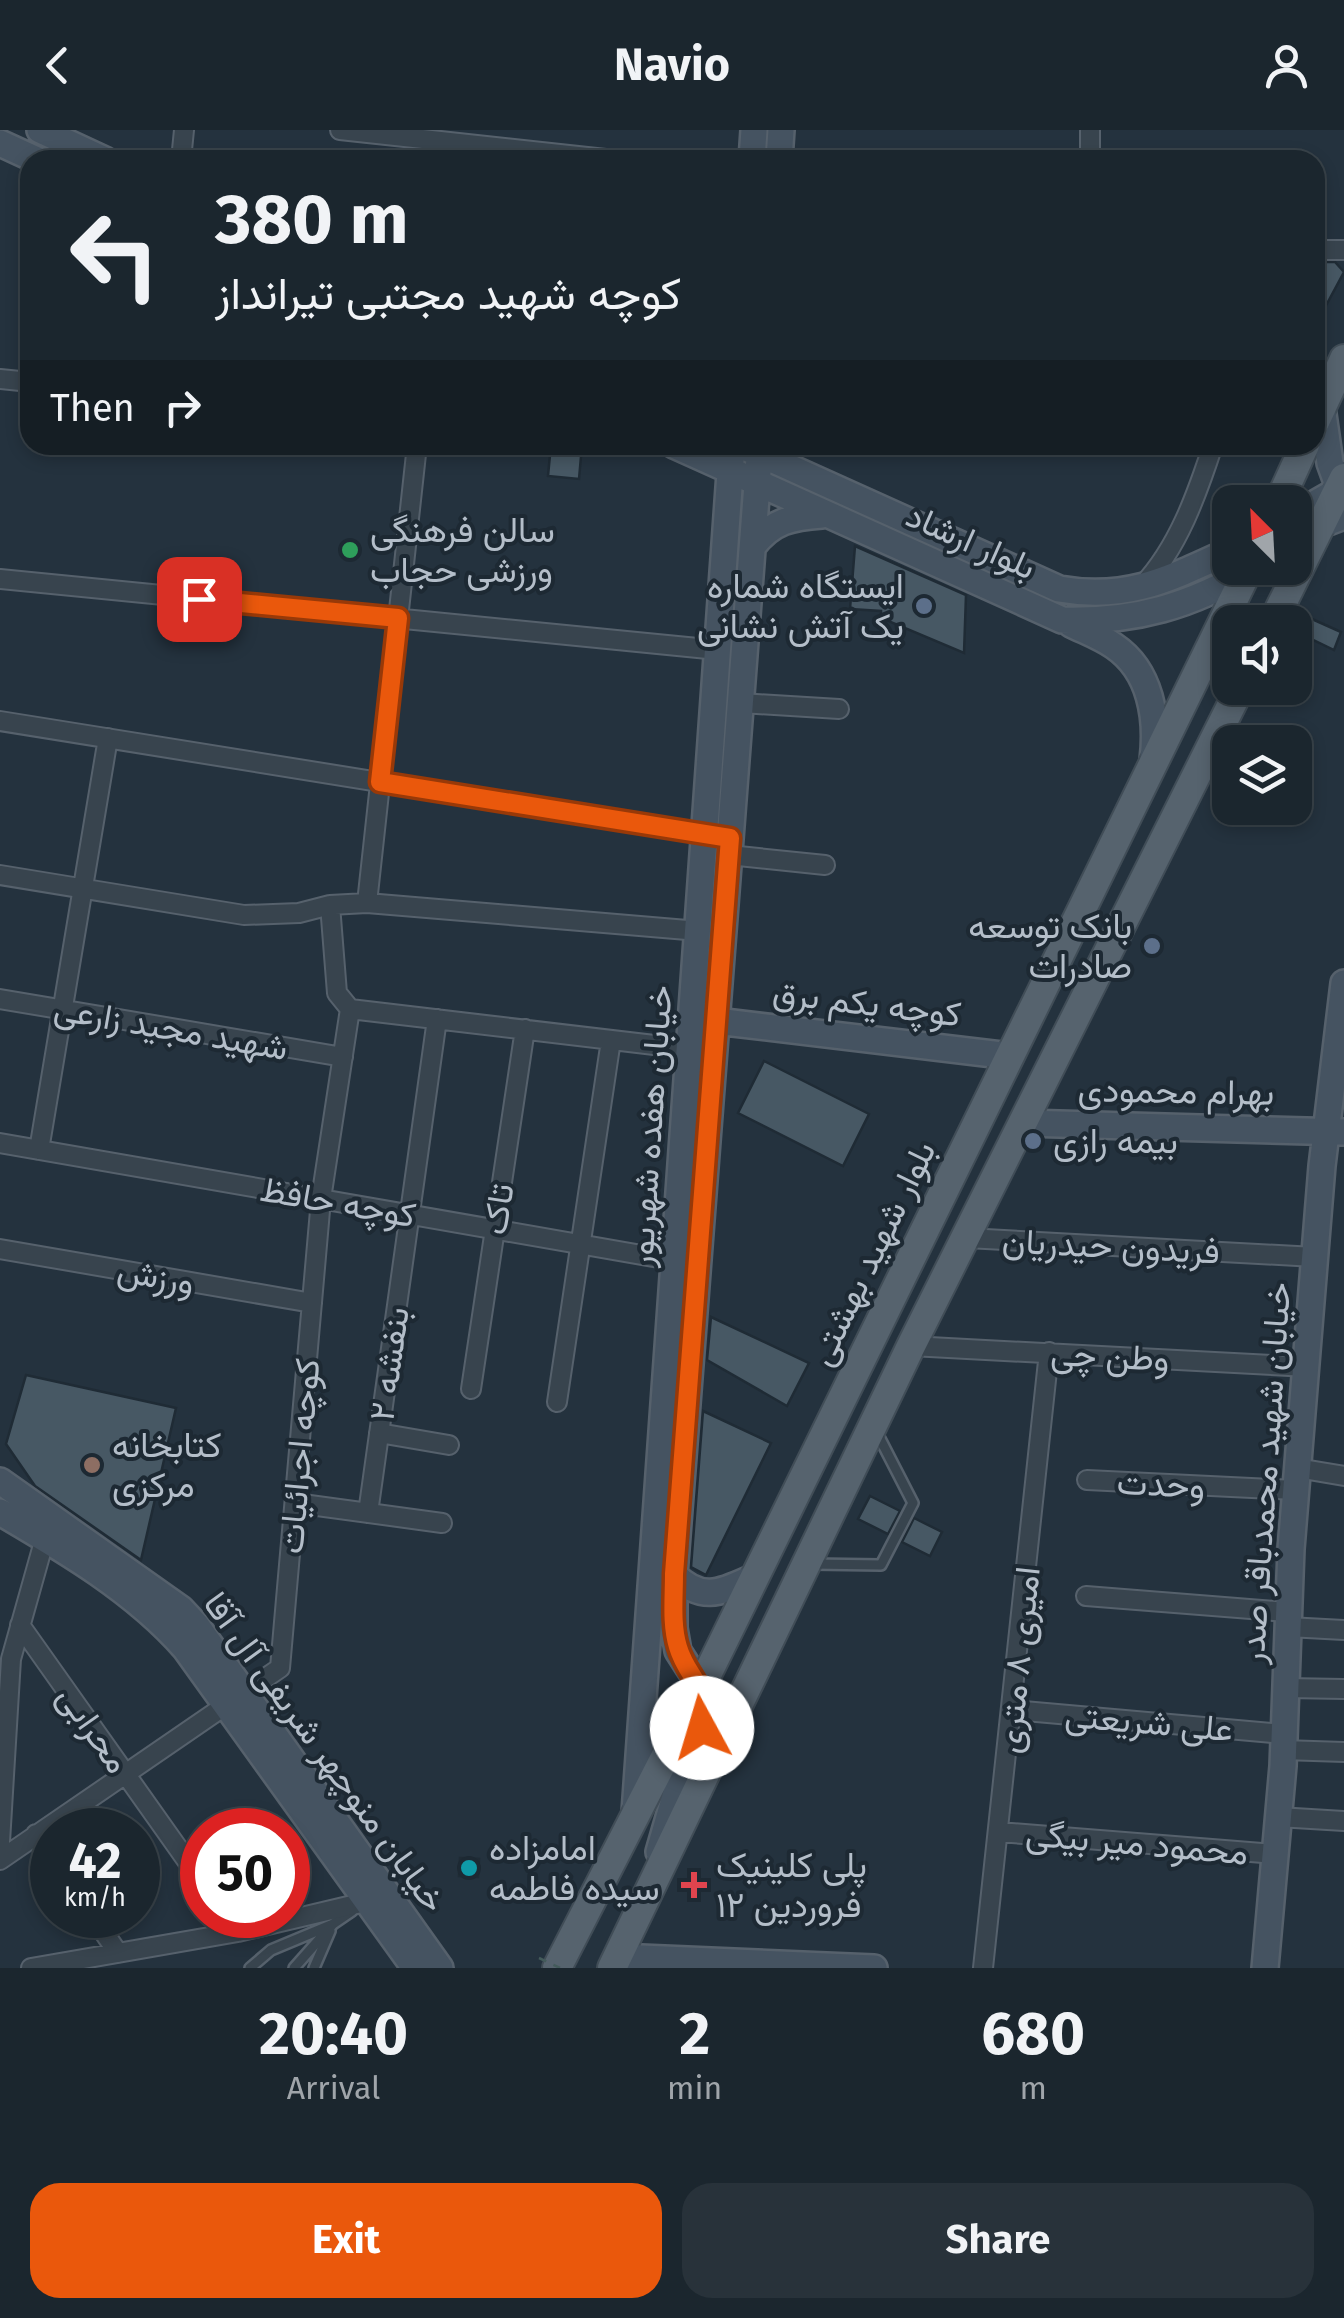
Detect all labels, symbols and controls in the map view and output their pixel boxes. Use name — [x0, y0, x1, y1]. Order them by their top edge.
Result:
icon: back — [30, 38, 85, 93]
text: Navio — [614, 38, 730, 92]
icon: person — [1259, 38, 1314, 93]
text: 380 m — [215, 178, 409, 262]
icon: left — [50, 190, 180, 320]
text: کوچه شهید مجتبی تیرانداز — [215, 267, 681, 321]
icon: right — [155, 380, 210, 435]
text: Then — [50, 385, 135, 431]
north arrow — [1212, 485, 1312, 585]
map controls — [1212, 485, 1312, 825]
street label: بلوار ارشاد — [899, 494, 1042, 589]
place label: سالن فرهنگی ورزشی حجاب — [370, 509, 555, 592]
marker: سالن فرهنگی ورزشی حجاب — [339, 539, 361, 561]
pin — [157, 557, 242, 642]
place label: ایستگاه شماره یک آتش نشانی — [697, 565, 904, 647]
icon: arrive — [172, 572, 227, 627]
marker: ایستگاه شماره یک آتش نشانی — [913, 595, 935, 617]
button: sound — [1212, 605, 1312, 705]
button: layers — [1212, 725, 1312, 825]
place label: بانک توسعه صادرات — [968, 905, 1132, 988]
marker: بانک توسعه صادرات — [1141, 935, 1163, 957]
street label: کوچه یکم برق — [770, 971, 963, 1038]
street label: خیابان هفده شهریور — [619, 984, 682, 1269]
street label: شهید مجید زارعی — [51, 987, 291, 1070]
street label: بهرام محمودی — [1077, 1068, 1275, 1116]
place label: بیمه رازی — [1053, 1120, 1178, 1163]
marker: بیمه رازی — [1022, 1130, 1044, 1152]
street label: بلوار شهید بهشتی — [800, 1134, 945, 1373]
street label: کوچه حافظ — [256, 1168, 419, 1239]
street label: تاک — [473, 1180, 523, 1238]
street label: فریدون حیدریان — [1001, 1219, 1221, 1274]
street label: ورزش — [114, 1249, 198, 1304]
street label: خیابان شهید محمدباقر صدر — [1231, 1281, 1300, 1666]
street label: بنفشه ۲ — [360, 1304, 418, 1424]
street label: وطن چی — [1049, 1332, 1171, 1383]
street label: کوچه اجرائیات — [270, 1357, 331, 1556]
place label: کتابخانه مرکزی — [112, 1424, 222, 1507]
marker: کتابخانه مرکزی — [81, 1454, 103, 1476]
street label: وحدت — [1116, 1461, 1206, 1508]
street label: امیری ۸ متری — [987, 1565, 1050, 1756]
street label: خیابان منوچهر شریفی آل آقا — [192, 1584, 455, 1922]
position arrow — [650, 1676, 754, 1780]
street label: محرابی — [48, 1677, 139, 1782]
street label: علی شریعتی — [1063, 1694, 1235, 1751]
speed limit sign: 50 — [180, 1808, 310, 1938]
street label: محمود میر بیگی — [1024, 1812, 1250, 1875]
place label: امامزاده سیده فاطمه — [489, 1827, 660, 1909]
text: 42 — [68, 1831, 122, 1891]
place label: پلی کلینیک ۱۲ فروردین — [716, 1844, 867, 1927]
marker: امامزاده سیده فاطمه — [458, 1857, 480, 1879]
marker: پلی کلینیک ۱۲ فروردین — [681, 1872, 707, 1898]
text: km/h — [64, 1883, 126, 1913]
text: 20:40 — [259, 1998, 408, 2070]
text: 2 — [679, 1998, 710, 2070]
text: 680 — [981, 1998, 1085, 2070]
text: Arrival — [287, 2069, 380, 2107]
text: min — [667, 2069, 722, 2107]
text: m — [1019, 2069, 1047, 2107]
button: Exit — [30, 2183, 662, 2298]
button: Share — [682, 2183, 1314, 2298]

